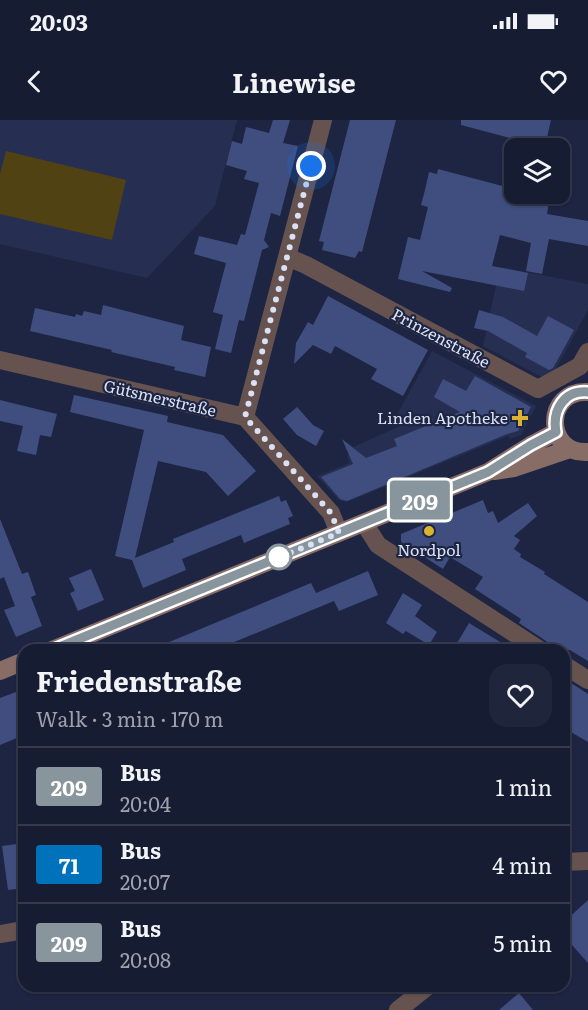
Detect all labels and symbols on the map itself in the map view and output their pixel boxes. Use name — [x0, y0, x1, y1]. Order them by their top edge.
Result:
your location — [296, 151, 326, 181]
street label: Prinzenstraße — [388, 301, 495, 373]
street label: Gütsmerstraße — [102, 372, 219, 422]
place label: Linden Apotheke — [377, 405, 508, 429]
marker: Linden Apotheke — [513, 411, 527, 425]
line badge: 209 — [386, 480, 454, 520]
marker: Nordpol — [422, 524, 436, 538]
place label: Nordpol — [397, 537, 461, 561]
unlabelled marker — [266, 544, 292, 570]

